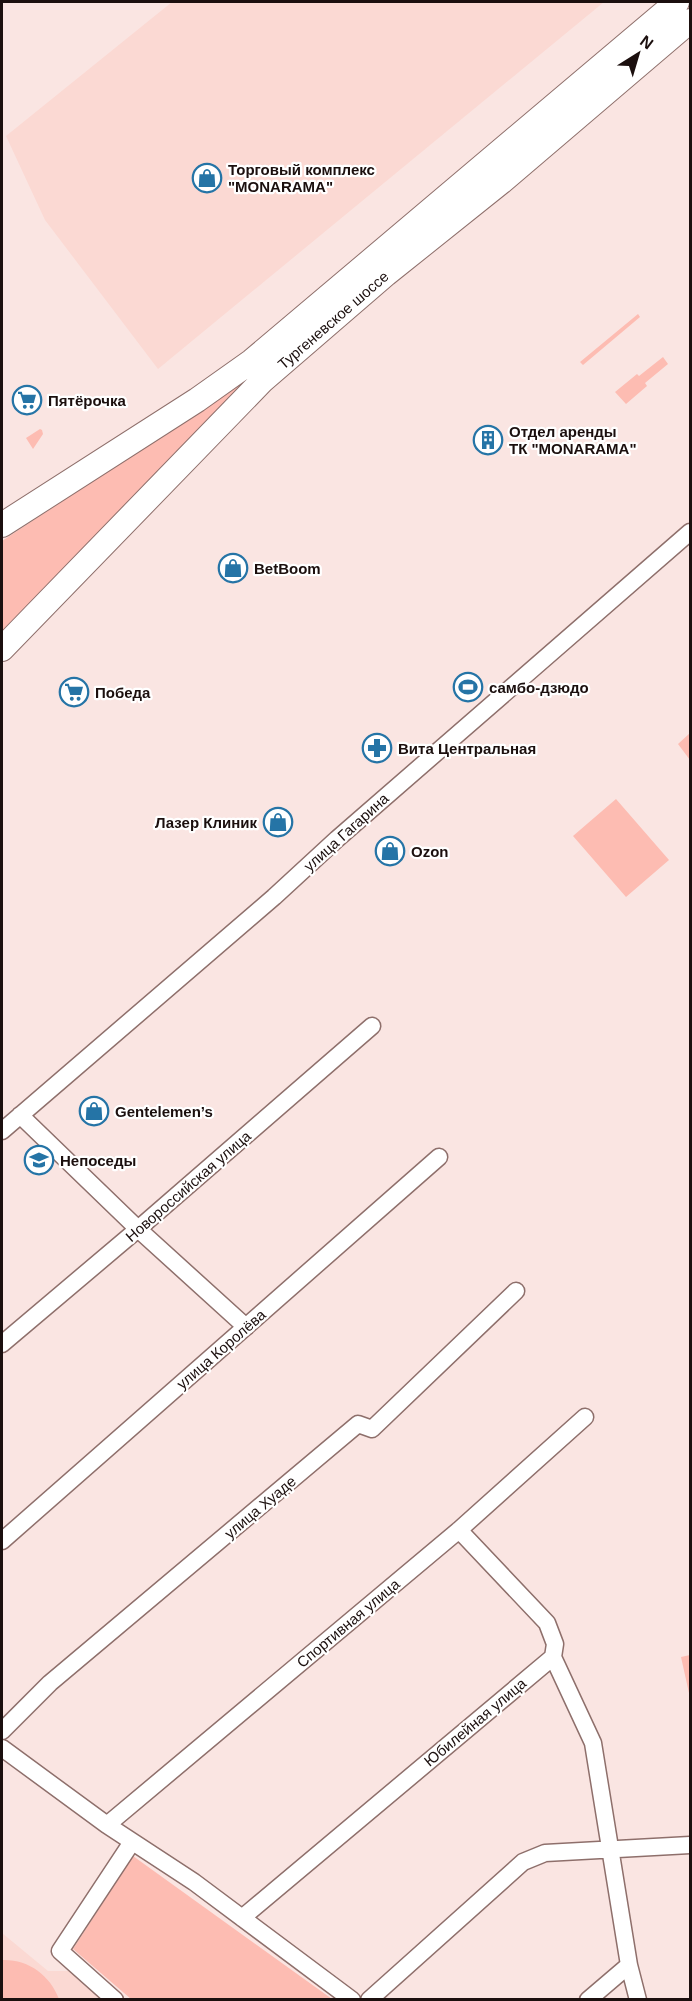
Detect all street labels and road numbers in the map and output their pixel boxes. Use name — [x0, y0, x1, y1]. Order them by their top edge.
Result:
street label: Тургеневское шоссе — [274, 267, 392, 373]
street label: улица Гагарина — [300, 789, 392, 874]
street label: Новороссийская улица — [122, 1127, 254, 1245]
street label: улица Королёва — [173, 1305, 269, 1392]
street label: улица Хуаде — [221, 1472, 299, 1542]
street label: Спортивная улица — [293, 1575, 403, 1671]
street label: Юбилейная улица — [421, 1674, 530, 1770]

